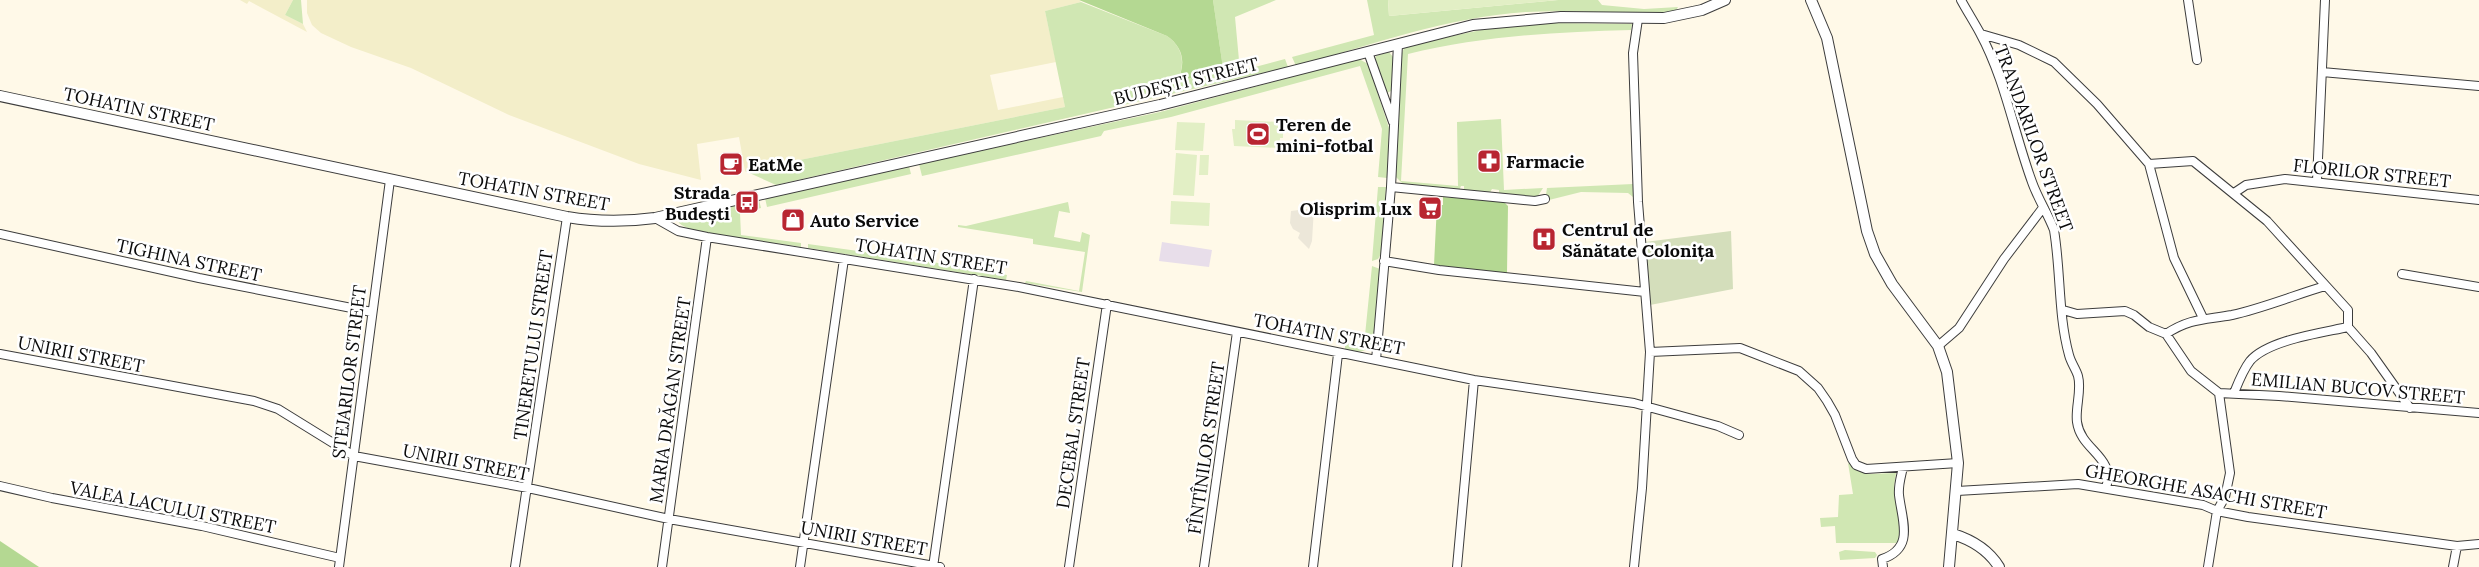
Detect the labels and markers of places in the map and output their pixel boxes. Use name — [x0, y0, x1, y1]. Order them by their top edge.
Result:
place label: Teren de mini-fotbal — [1276, 113, 1374, 157]
sports icon: Teren de mini-fotbal — [1245, 121, 1271, 147]
pharmacy icon: Farmacie — [1476, 148, 1502, 174]
place label: Farmacie — [1506, 150, 1585, 173]
cafe icon: EatMe — [718, 151, 744, 177]
place label: EatMe — [748, 153, 803, 176]
place label: Strada Budești — [665, 181, 731, 225]
bus stop icon: Strada Budești — [734, 189, 760, 215]
supermarket icon: Olisprim Lux — [1417, 195, 1443, 221]
place label: Olisprim Lux — [1300, 197, 1412, 220]
shop icon: Auto Service — [780, 207, 806, 233]
place label: Auto Service — [810, 209, 919, 232]
place label: Centrul de Sănătate Colonița — [1562, 218, 1715, 262]
hospital icon: Centrul de Sănătate Colonița — [1531, 226, 1557, 252]

